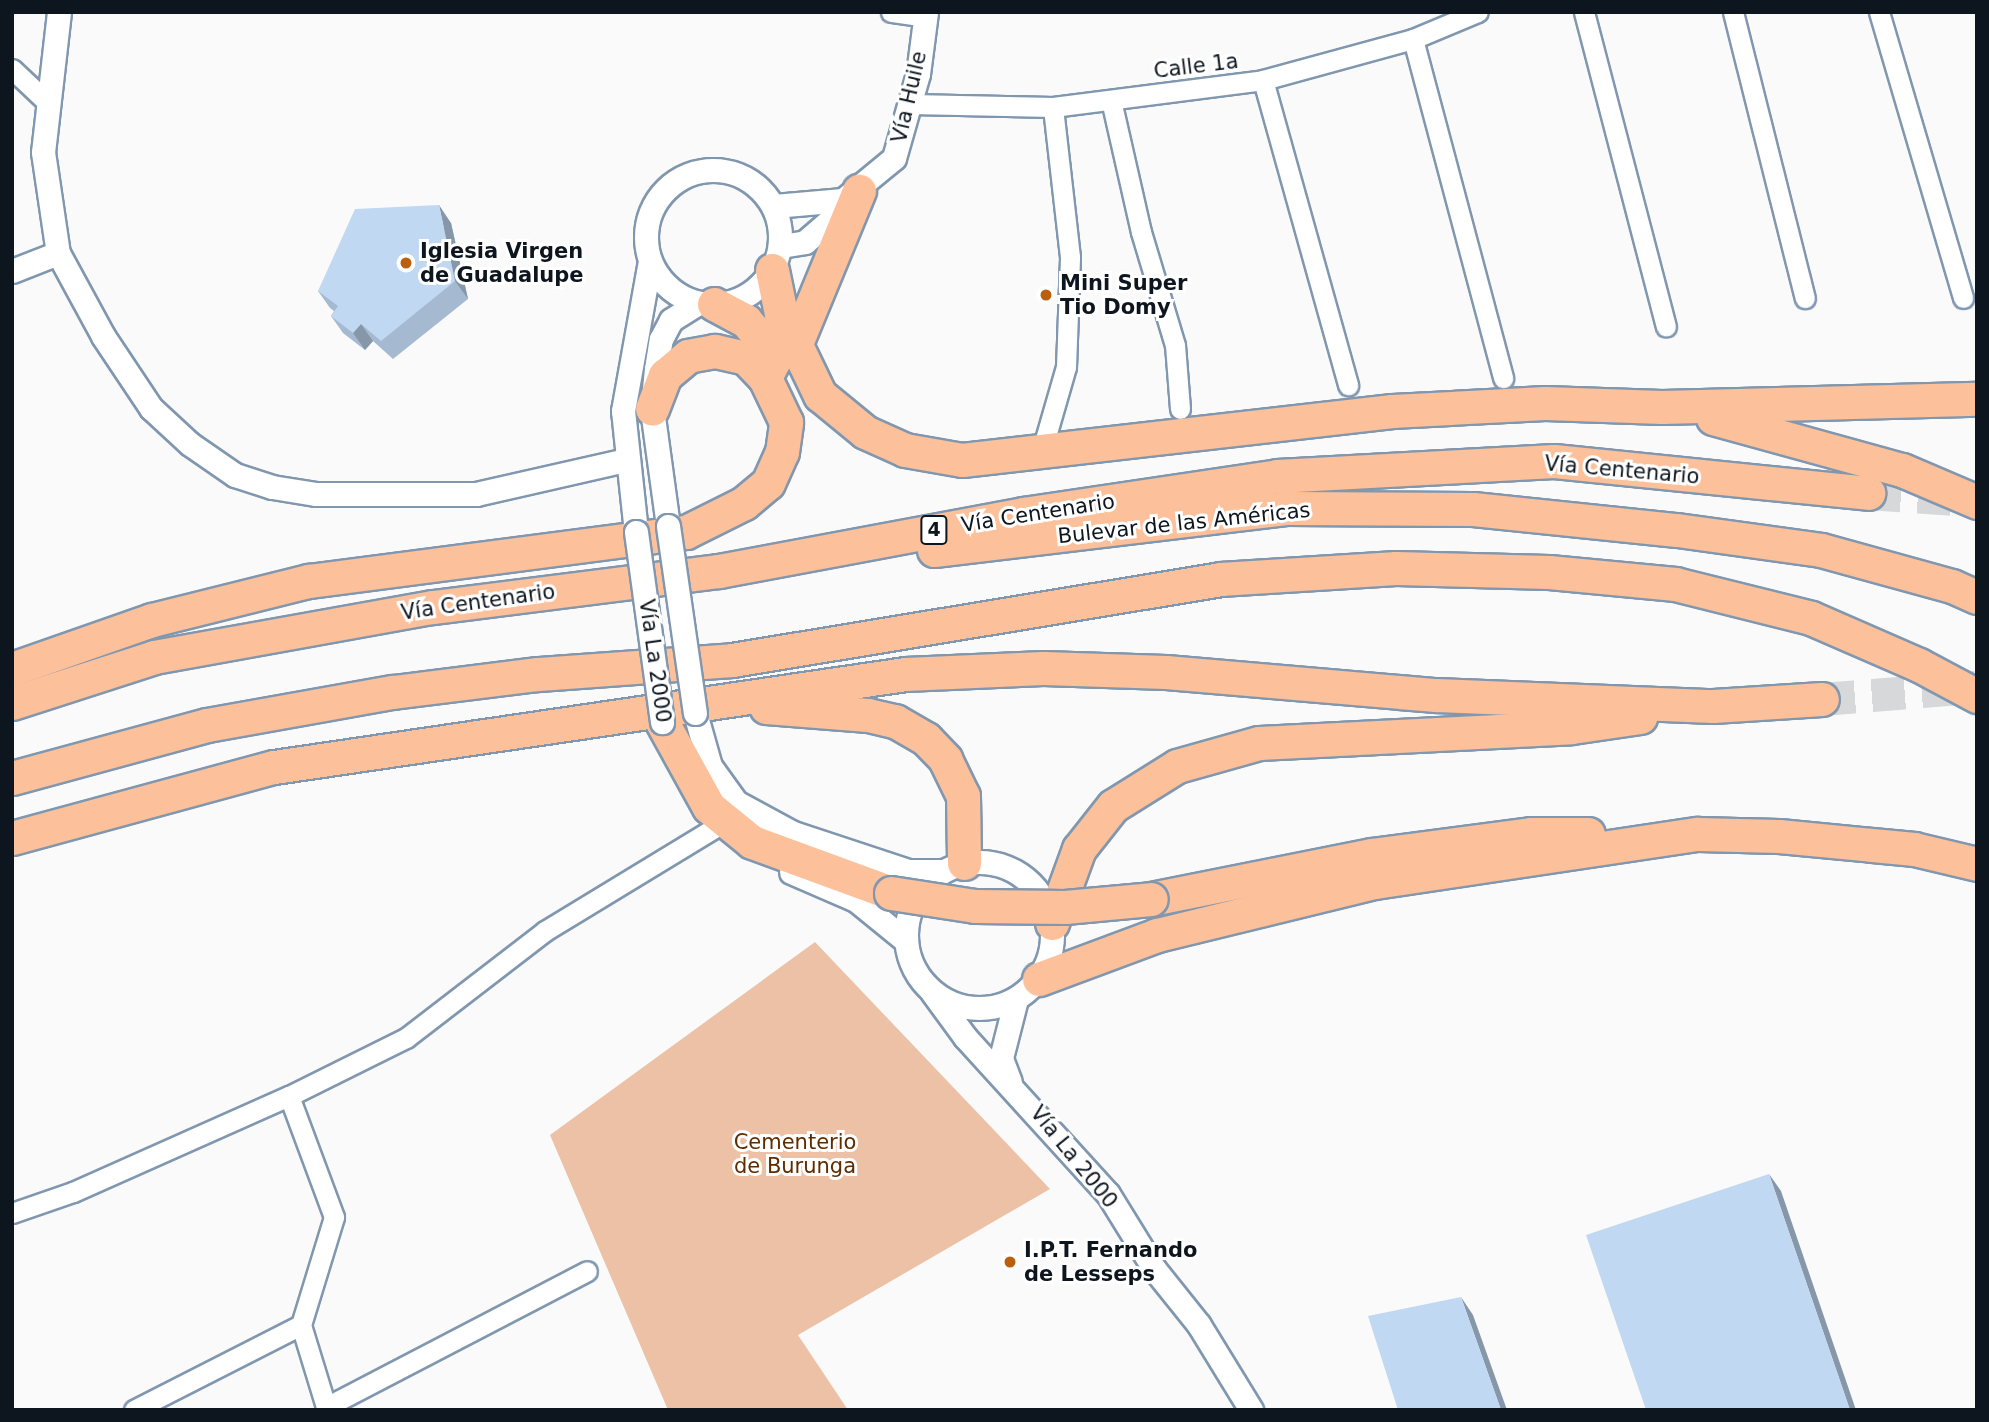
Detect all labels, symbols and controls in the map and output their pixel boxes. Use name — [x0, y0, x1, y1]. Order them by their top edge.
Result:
street label: Calle 1a — [1152, 48, 1240, 84]
street label: Vía Huile — [886, 49, 932, 145]
place label: Iglesia Virgen de Guadalupe — [420, 238, 584, 288]
marker: Iglesia Virgen de Guadalupe — [398, 255, 414, 271]
place label: Mini Super Tio Domy — [1060, 270, 1187, 320]
marker: Mini Super Tio Domy — [1038, 287, 1054, 303]
street label: Vía Centenario — [1544, 451, 1700, 489]
street label: Vía Centenario — [959, 488, 1117, 538]
street label: Bulevar de las Américas — [1056, 497, 1312, 549]
road number: 4 — [920, 514, 948, 545]
street label: Vía Centenario — [399, 579, 557, 625]
street label: Vía La 2000 — [634, 598, 676, 724]
street label: Vía La 2000 — [1025, 1101, 1123, 1213]
park label: Cementerio de Burunga — [734, 1129, 856, 1179]
place label: I.P.T. Fernando de Lesseps — [1024, 1237, 1197, 1287]
marker: I.P.T. Fernando de Lesseps — [1002, 1254, 1018, 1270]

